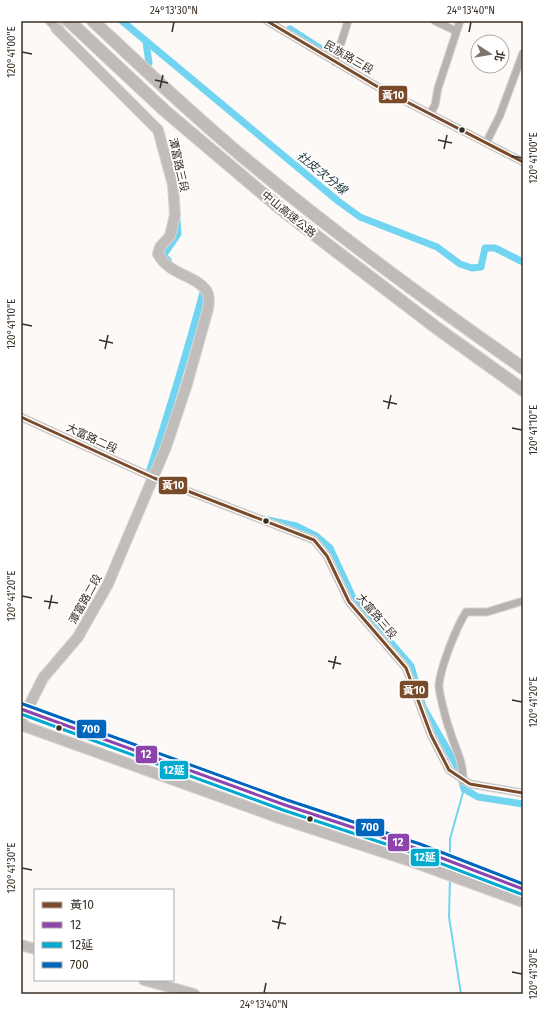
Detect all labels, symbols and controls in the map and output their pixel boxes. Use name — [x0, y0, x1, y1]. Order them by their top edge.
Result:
text: 24°13'30"N — [150, 5, 198, 17]
text: 24°13'40"N — [447, 5, 495, 17]
text: 120°41'00"E — [6, 26, 18, 78]
north arrow — [470, 34, 510, 74]
street label: 民族路三段 — [322, 38, 376, 77]
text: 北 — [492, 49, 507, 63]
line badge: 黃10 — [378, 85, 408, 104]
text: 黃10 — [382, 89, 405, 102]
unlabelled marker — [457, 125, 467, 135]
text: 120°41'00"E — [528, 132, 540, 184]
street label: 潭富路三段 — [166, 137, 191, 193]
water label: 社皮次分線 — [294, 149, 351, 199]
street label: 中山高速公路 — [259, 189, 318, 240]
text: 120°41'10"E — [6, 299, 18, 349]
text: 120°41'10"E — [528, 405, 540, 455]
street label: 大富路二段 — [64, 421, 119, 456]
line badge: 黃10 — [158, 476, 188, 495]
text: 黃10 — [162, 479, 185, 492]
unlabelled marker — [261, 516, 271, 526]
text: 120°41'20"E — [6, 570, 18, 622]
street label: 潭富路二段 — [66, 572, 104, 626]
street label: 大富路三段 — [354, 591, 399, 642]
text: 120°41'20"E — [528, 676, 540, 728]
line badge: 黃10 — [399, 680, 429, 699]
text: 黃10 — [403, 684, 426, 697]
line badge: 700 — [76, 719, 107, 739]
unlabelled marker — [54, 723, 64, 733]
text: 700 — [82, 723, 101, 736]
line badge: 12 — [135, 745, 158, 764]
text: 12 — [141, 748, 152, 761]
line badge: 12延 — [159, 760, 189, 780]
text: 12延 — [163, 764, 185, 777]
unlabelled marker — [305, 814, 315, 824]
line badge: 700 — [355, 818, 385, 837]
text: 700 — [361, 821, 380, 834]
line badge: 12 — [387, 833, 410, 852]
text: 12 — [393, 836, 404, 849]
text: 120°41'30"E — [6, 842, 18, 894]
line badge: 12延 — [410, 848, 440, 867]
text: 12延 — [414, 851, 436, 864]
legend — [34, 889, 174, 981]
text: 黃10 — [70, 898, 94, 912]
text: 12 — [70, 918, 81, 932]
text: 12延 — [70, 938, 93, 952]
text: 120°41'30"E — [528, 948, 540, 1000]
text: 700 — [70, 958, 89, 972]
text: 24°13'40"N — [240, 999, 288, 1011]

